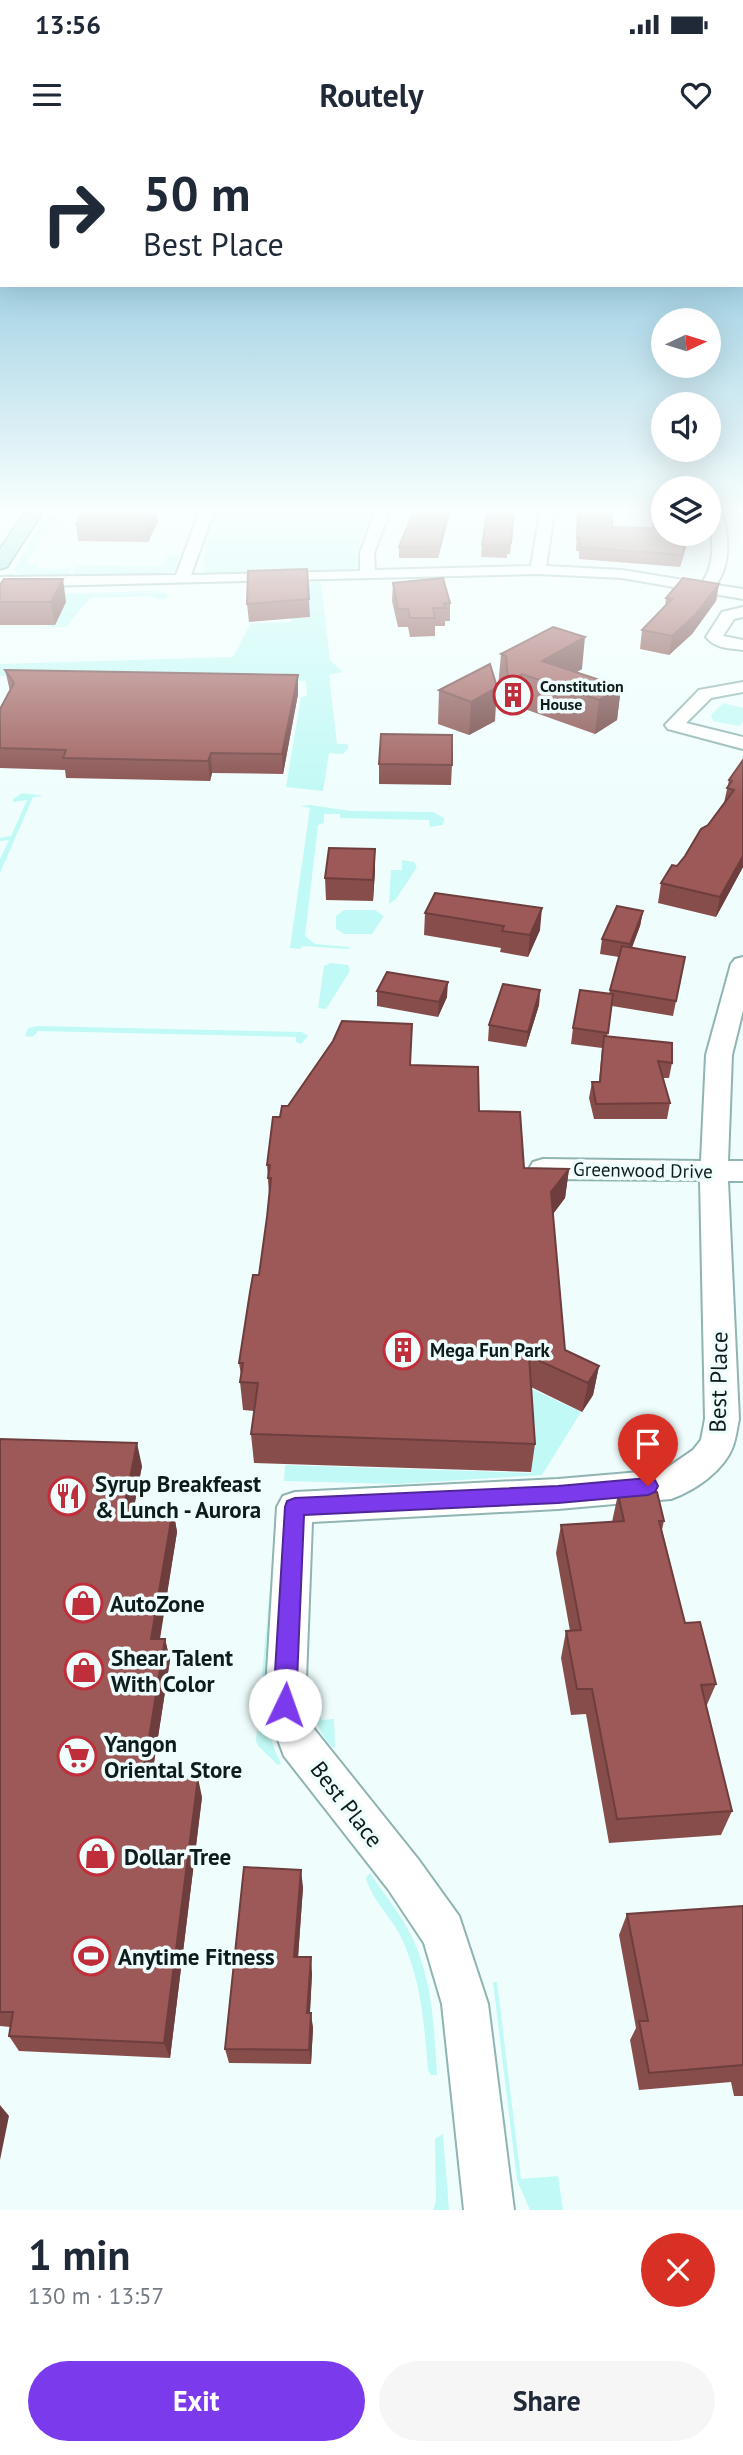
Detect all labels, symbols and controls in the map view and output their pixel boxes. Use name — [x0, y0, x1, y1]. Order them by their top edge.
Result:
text: 13:56 — [35, 8, 101, 41]
text: Routely — [319, 74, 424, 116]
icon: menu — [28, 76, 66, 114]
icon: heart — [677, 76, 715, 114]
text: 50 m — [143, 161, 250, 225]
icon: right — [28, 168, 119, 259]
text: Best Place — [143, 223, 284, 265]
north arrow — [651, 308, 721, 378]
map controls — [651, 308, 721, 546]
button: sound — [651, 392, 721, 462]
button: layers — [651, 476, 721, 546]
building icon: Constitution House — [492, 674, 534, 716]
place label: Constitution House — [540, 676, 624, 714]
street label: Greenwood Drive — [573, 1157, 713, 1183]
building icon: Mega Fun Park — [382, 1329, 424, 1371]
street label: Best Place — [703, 1331, 733, 1433]
place label: Mega Fun Park — [430, 1338, 551, 1362]
pin — [618, 1414, 678, 1486]
icon: arrive — [629, 1425, 667, 1463]
place label: Syrup Breakfeast & Lunch - Aurora — [95, 1469, 261, 1524]
restaurant icon: Syrup Breakfeast & Lunch - Aurora — [47, 1475, 89, 1517]
shop icon: AutoZone — [62, 1582, 104, 1624]
place label: AutoZone — [110, 1589, 205, 1618]
place label: Shear Talent With Color — [111, 1643, 233, 1698]
shop icon: Shear Talent With Color — [63, 1649, 105, 1691]
position arrow — [248, 1668, 322, 1742]
place label: Yangon Oriental Store — [103, 1729, 242, 1784]
supermarket icon: Yangon Oriental Store — [56, 1735, 98, 1777]
street label: Best Place — [304, 1755, 390, 1853]
shop icon: Dollar Tree — [76, 1835, 118, 1877]
place label: Dollar Tree — [124, 1842, 231, 1871]
sports icon: Anytime Fitness — [70, 1935, 112, 1977]
place label: Anytime Fitness — [118, 1942, 275, 1971]
text: 1 min — [28, 2227, 130, 2282]
button: close — [641, 2233, 715, 2307]
text: 130 m · 13:57 — [28, 2281, 164, 2310]
button: Exit — [28, 2361, 365, 2441]
button: Share — [379, 2361, 715, 2441]

